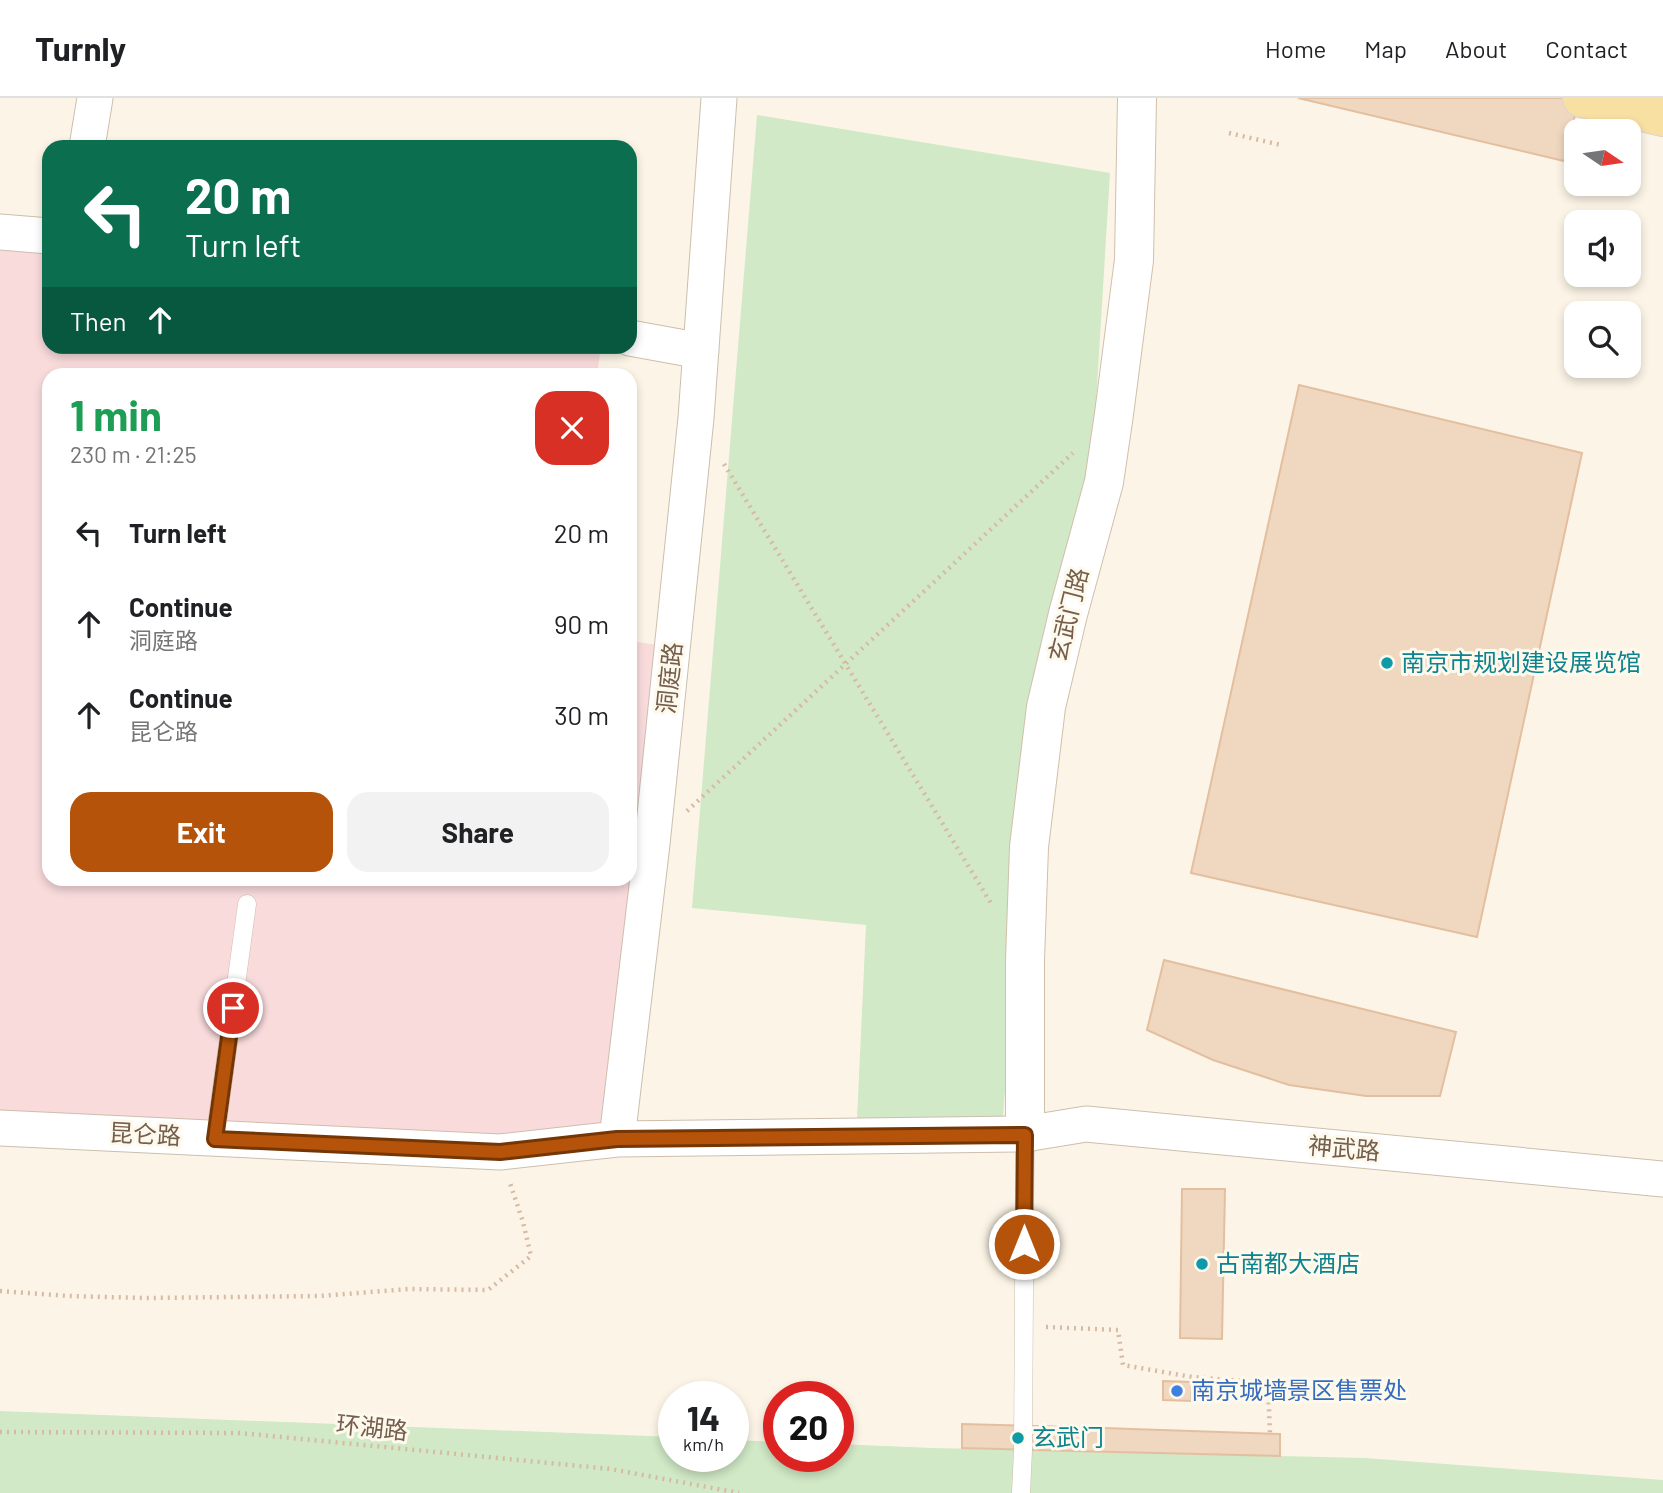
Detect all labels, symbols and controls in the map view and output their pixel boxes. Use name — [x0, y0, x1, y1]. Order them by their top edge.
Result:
text: Turnly — [35, 28, 126, 68]
text: Home — [1265, 34, 1326, 63]
text: Map — [1364, 34, 1407, 63]
text: About — [1445, 34, 1507, 63]
text: Contact — [1545, 34, 1628, 63]
north arrow — [1564, 119, 1642, 196]
map controls — [1564, 119, 1641, 378]
text: 20 m — [185, 165, 291, 224]
icon: left — [70, 168, 161, 259]
button: sound — [1564, 210, 1641, 287]
text: Turn left — [185, 225, 302, 263]
icon: ahead — [141, 301, 179, 339]
button: search — [1564, 301, 1641, 378]
text: Then — [70, 305, 127, 336]
text: 1 min — [70, 389, 162, 439]
button: close — [535, 391, 609, 465]
text: 230 m · 21:25 — [70, 440, 197, 468]
icon: left — [70, 514, 108, 552]
text: Turn left — [129, 517, 227, 548]
text: 20 m — [554, 517, 609, 548]
street label: 玄武门路 — [1042, 565, 1093, 665]
text: Continue — [129, 591, 233, 622]
icon: ahead — [70, 605, 108, 643]
text: 90 m — [554, 608, 609, 639]
text: 洞庭路 — [129, 626, 198, 654]
street label: 洞庭路 — [650, 641, 687, 715]
place label: 南京市规划建设展览馆 — [1401, 647, 1641, 676]
marker: 南京市规划建设展览馆 — [1379, 655, 1395, 671]
text: Continue — [129, 682, 233, 713]
icon: ahead — [70, 696, 108, 734]
text: 30 m — [554, 699, 609, 730]
text: 昆仑路 — [129, 717, 198, 745]
button: Exit — [70, 792, 333, 872]
button: Share — [347, 792, 609, 872]
pin — [203, 978, 263, 1038]
icon: arrive — [214, 989, 252, 1027]
street label: 昆仑路 — [108, 1117, 182, 1150]
street label: 神武路 — [1307, 1130, 1381, 1165]
position arrow — [987, 1207, 1061, 1281]
place label: 古南都大酒店 — [1216, 1248, 1360, 1277]
marker: 古南都大酒店 — [1194, 1256, 1210, 1272]
place label: 南京城墙景区售票处 — [1191, 1375, 1407, 1404]
speed limit sign: 20 — [763, 1381, 854, 1472]
marker: 南京城墙景区售票处 — [1169, 1383, 1185, 1399]
text: 14 — [687, 1396, 720, 1438]
street label: 环湖路 — [335, 1408, 409, 1445]
place label: 玄武门 — [1032, 1422, 1104, 1451]
marker: 玄武门 — [1010, 1430, 1026, 1446]
text: km/h — [683, 1433, 724, 1455]

